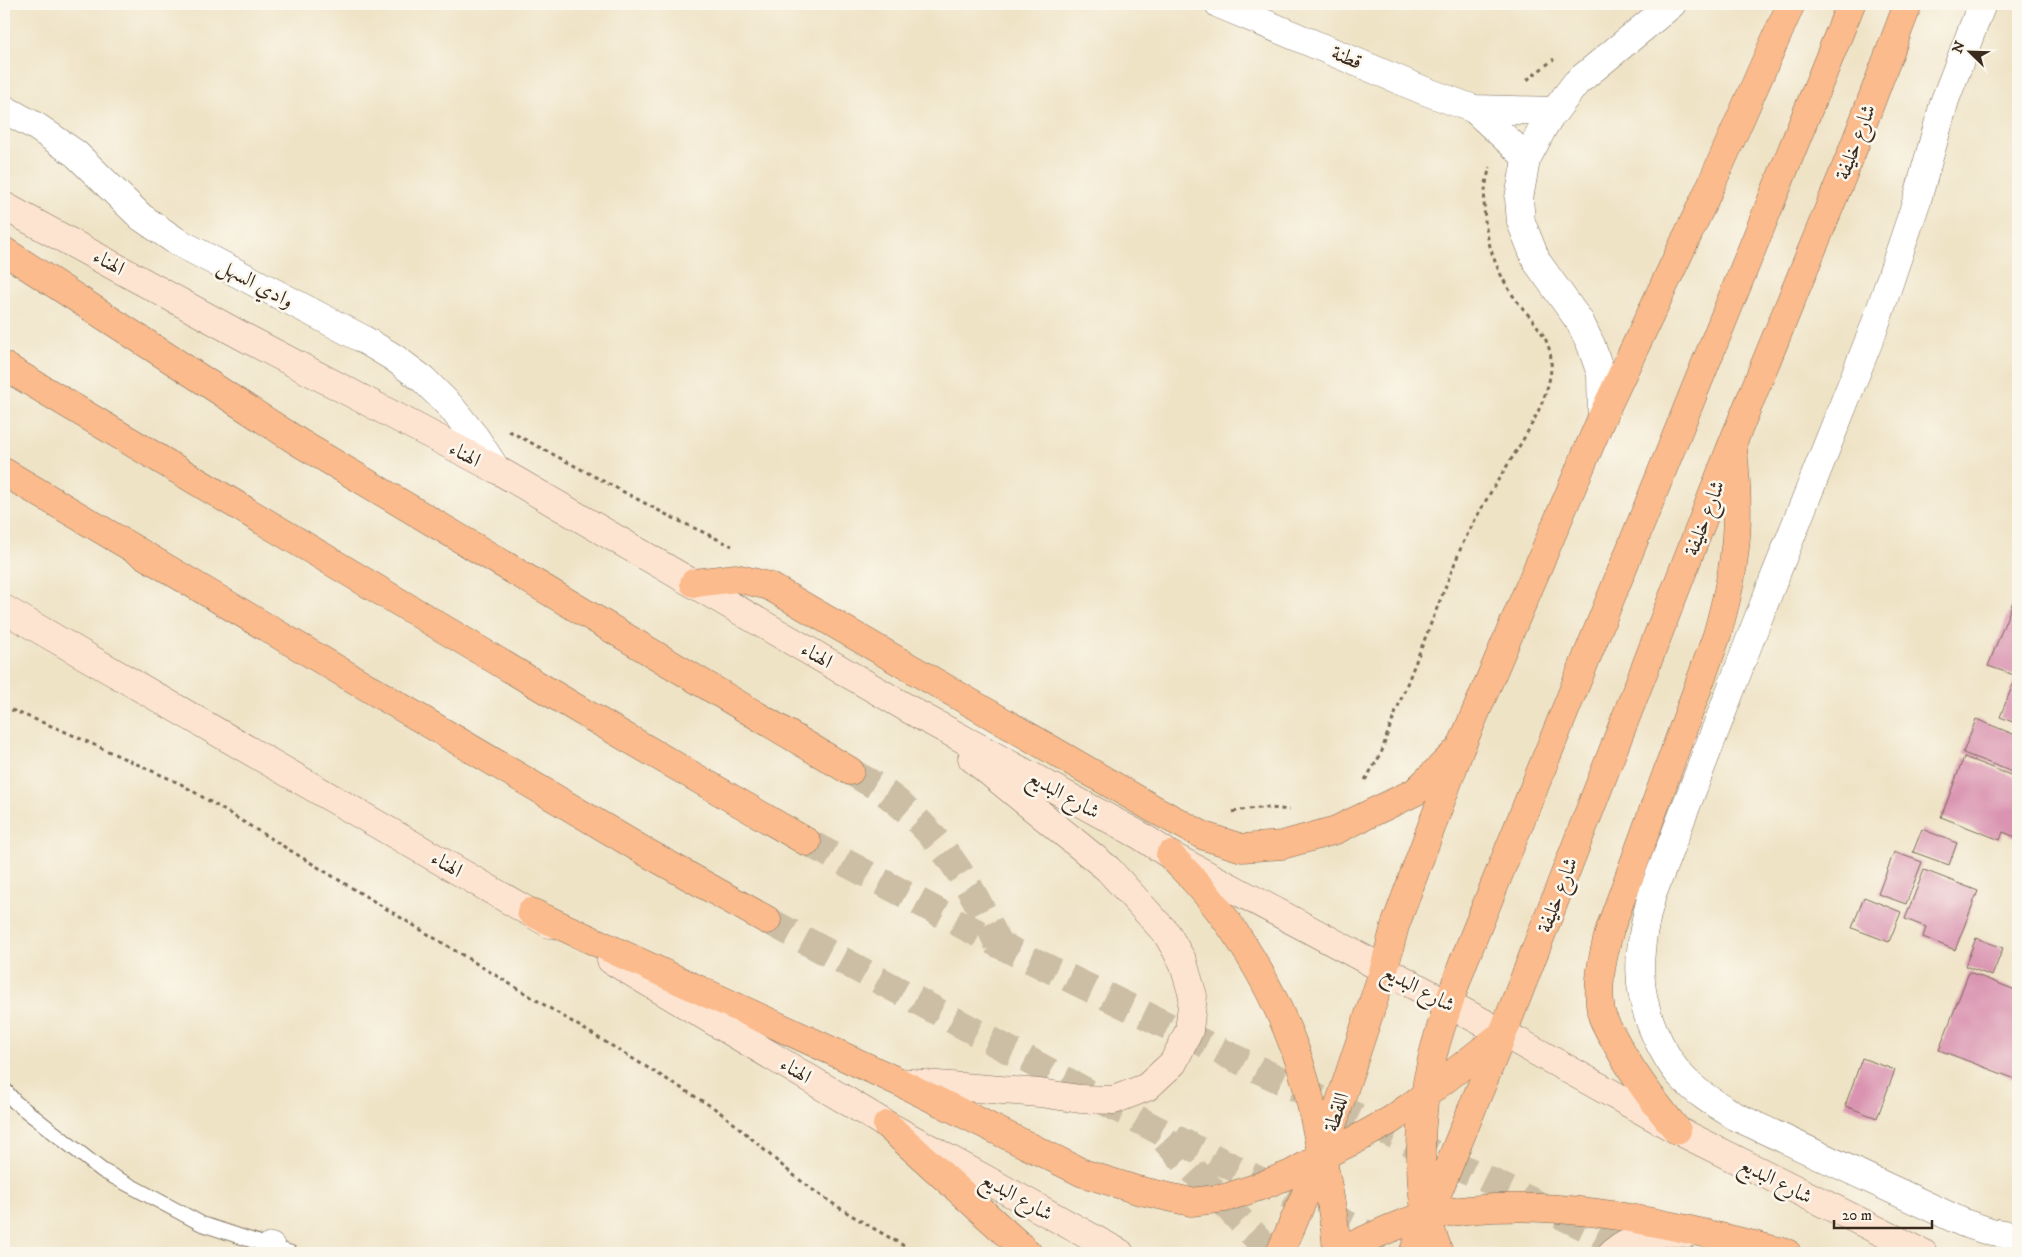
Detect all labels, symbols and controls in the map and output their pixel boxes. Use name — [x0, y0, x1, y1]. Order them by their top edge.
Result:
north arrow — [1944, 28, 1994, 78]
text: N — [1948, 38, 1970, 56]
street label: قطنة — [1327, 40, 1366, 76]
street label: شارع خليفة — [1830, 101, 1886, 185]
street label: الهناء — [88, 244, 129, 282]
street label: وادي السهل — [212, 253, 298, 316]
street label: الهناء — [444, 436, 485, 474]
street label: شارع خليفة — [1679, 477, 1735, 561]
street label: الهناء — [796, 637, 837, 675]
street label: شارع البديع — [1020, 764, 1104, 830]
street label: الهناء — [426, 846, 467, 884]
street label: شارع خليفة — [1532, 854, 1588, 938]
street label: شارع البديع — [1375, 959, 1459, 1023]
street label: الهناء — [775, 1051, 816, 1090]
street label: اللقطة — [1318, 1089, 1355, 1135]
street label: شارع البديع — [1732, 1151, 1816, 1215]
street label: شارع البديع — [973, 1166, 1057, 1232]
scale bar — [1834, 1197, 1932, 1229]
text: 20 m — [1842, 1206, 1872, 1225]

